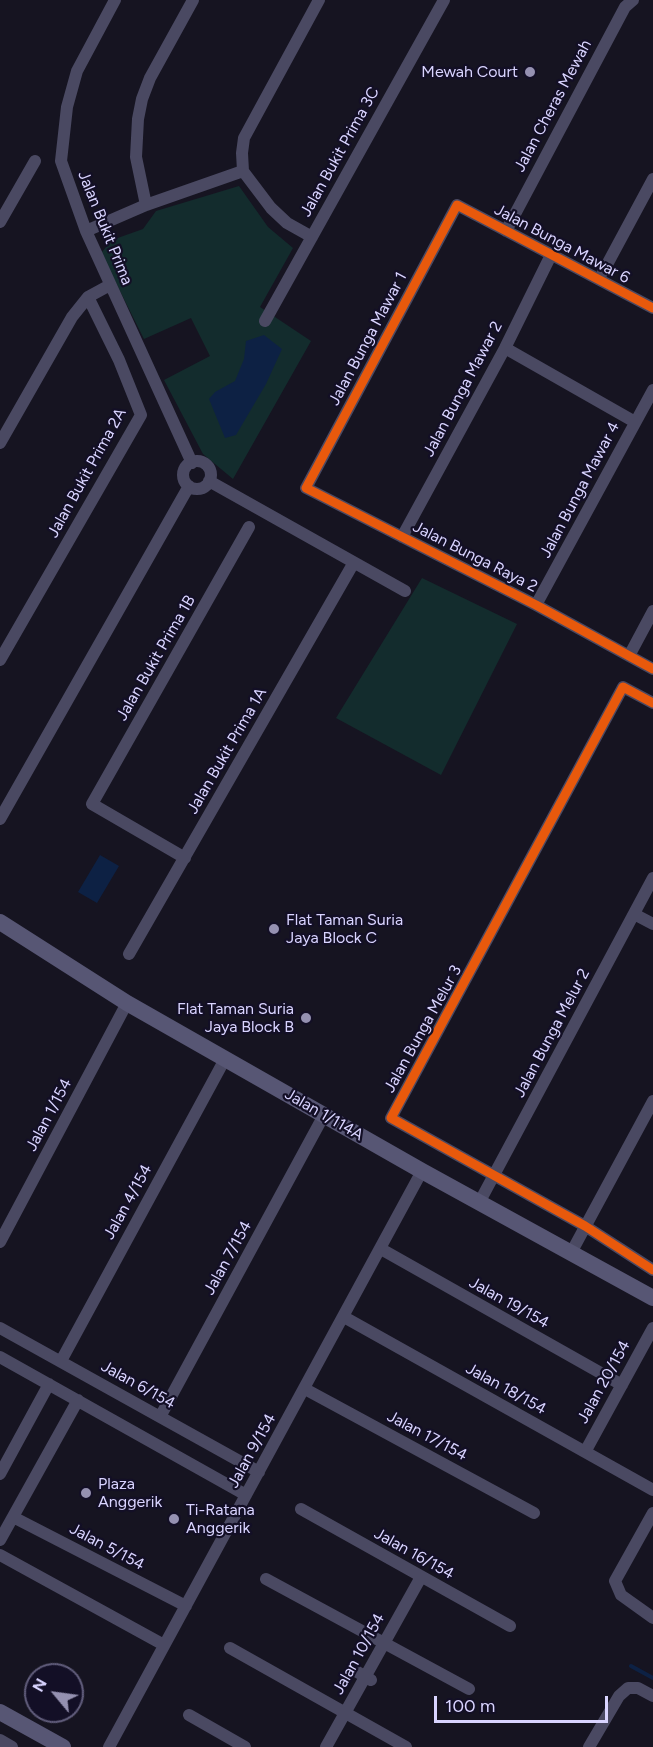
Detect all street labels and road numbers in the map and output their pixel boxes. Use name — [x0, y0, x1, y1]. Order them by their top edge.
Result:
street label: Jalan Cheras Mewah — [510, 37, 596, 175]
street label: Jalan Bukit Prima 3C — [296, 84, 384, 220]
street label: Jalan Bukit Prima — [73, 168, 137, 288]
street label: Jalan Bunga Mawar 6 — [491, 200, 633, 288]
street label: Jalan Bunga Mawar 1 — [325, 269, 411, 409]
street label: Jalan Bunga Mawar 2 — [419, 318, 507, 460]
street label: Jalan Bukit Prima 2A — [43, 405, 131, 541]
street label: Jalan Bunga Mawar 4 — [536, 419, 624, 561]
street label: Jalan Bunga Raya 2 — [409, 517, 541, 597]
street label: Jalan Bukit Prima 1B — [112, 592, 200, 724]
street label: Jalan Bukit Prima 1A — [183, 684, 271, 818]
street label: Jalan Bunga Melur 3 — [380, 962, 466, 1096]
street label: Jalan Bunga Melur 2 — [510, 965, 594, 1101]
street label: Jalan 1/154 — [22, 1075, 76, 1155]
street label: Jalan 1/114A — [281, 1085, 367, 1145]
street label: Jalan 4/154 — [100, 1161, 156, 1243]
street label: Jalan 7/154 — [200, 1218, 256, 1298]
street label: Jalan 19/154 — [466, 1273, 552, 1333]
street label: Jalan 20/154 — [573, 1337, 635, 1427]
street label: Jalan 6/154 — [97, 1357, 179, 1413]
street label: Jalan 18/154 — [462, 1359, 550, 1419]
street label: Jalan 17/154 — [384, 1407, 470, 1465]
street label: Jalan 9/154 — [224, 1410, 280, 1492]
street label: Jalan 5/154 — [66, 1519, 148, 1575]
street label: Jalan 16/154 — [371, 1524, 457, 1584]
street label: Jalan 10/154 — [329, 1610, 389, 1698]

